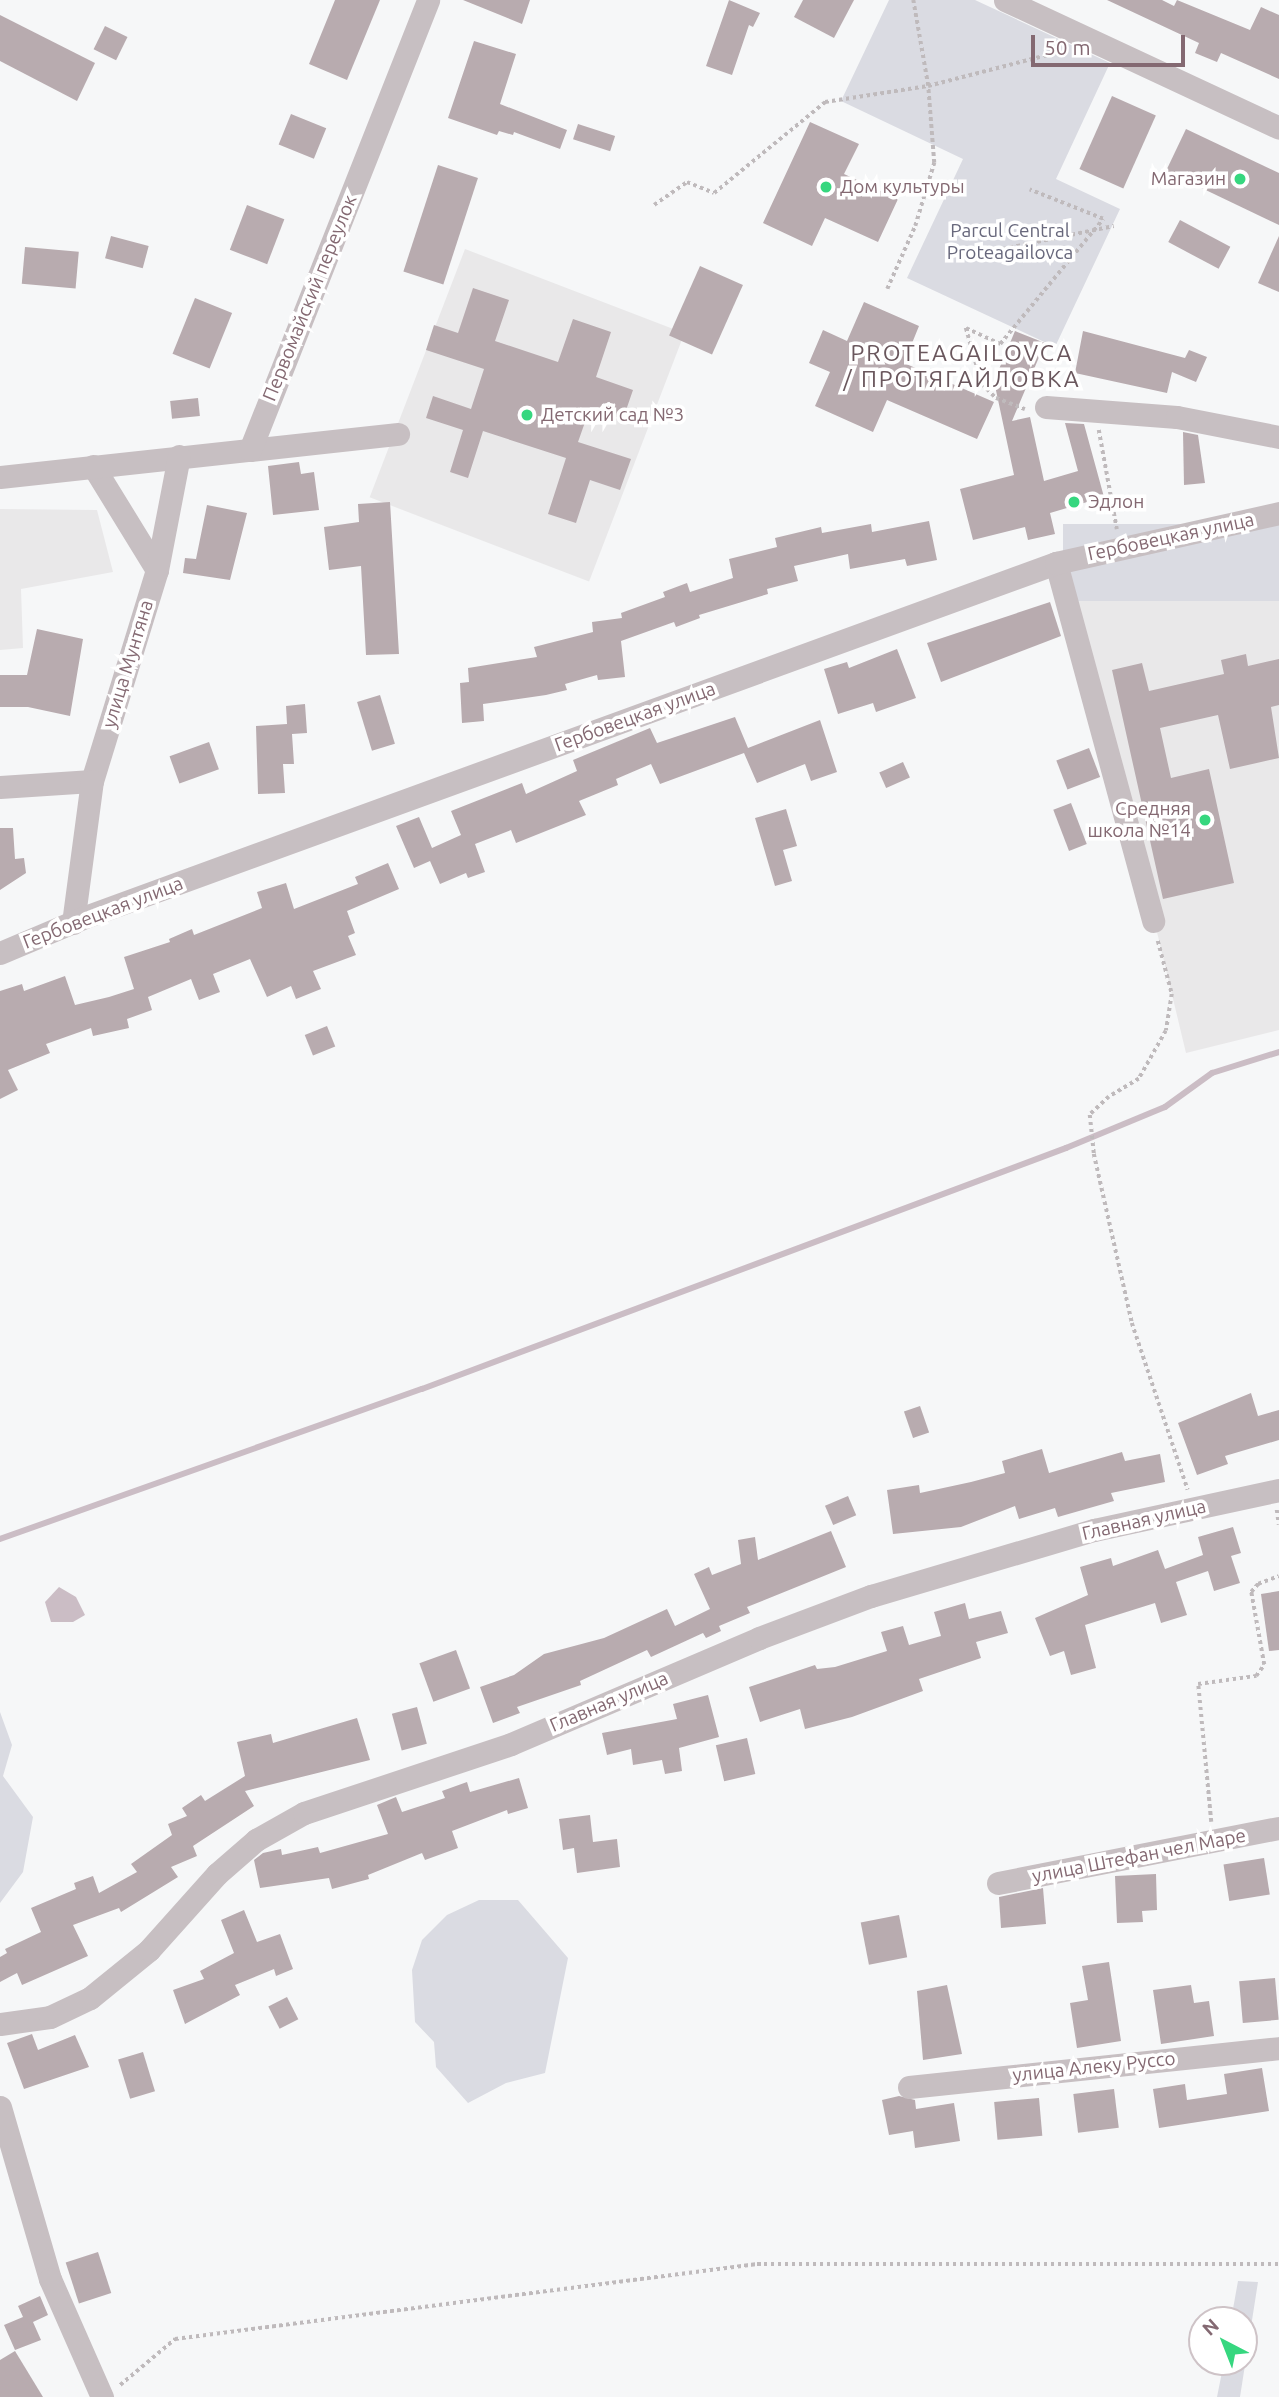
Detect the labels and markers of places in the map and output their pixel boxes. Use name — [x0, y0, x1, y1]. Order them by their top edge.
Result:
place label: Магазин — [1151, 168, 1226, 190]
marker: Магазин — [1232, 171, 1248, 187]
place label: Дом культуры — [840, 176, 965, 198]
marker: Дом культуры — [818, 179, 834, 195]
place label: Детский сад №3 — [541, 404, 684, 426]
marker: Детский сад №3 — [519, 407, 535, 423]
place label: Эдлон — [1088, 491, 1144, 513]
marker: Эдлон — [1066, 494, 1082, 510]
place label: Средняя школа №14 — [1088, 798, 1191, 842]
marker: Средняя школа №14 — [1197, 812, 1213, 828]

